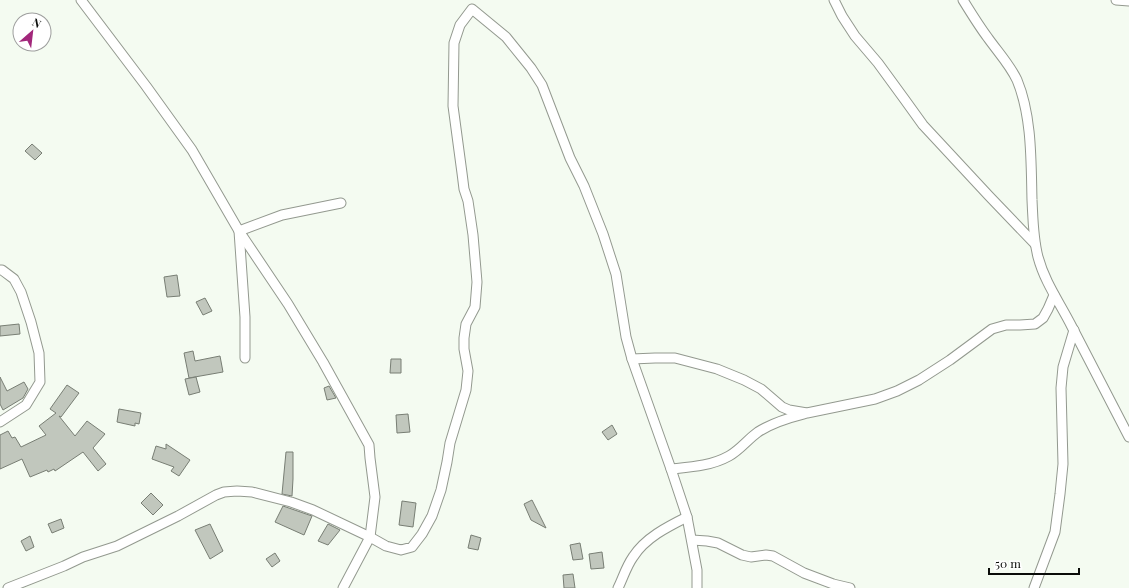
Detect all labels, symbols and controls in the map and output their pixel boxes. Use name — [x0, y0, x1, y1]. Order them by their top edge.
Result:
north arrow — [12, 12, 52, 52]
text: N — [30, 14, 44, 31]
scale bar — [989, 550, 1079, 576]
text: 50 m — [995, 555, 1021, 571]

